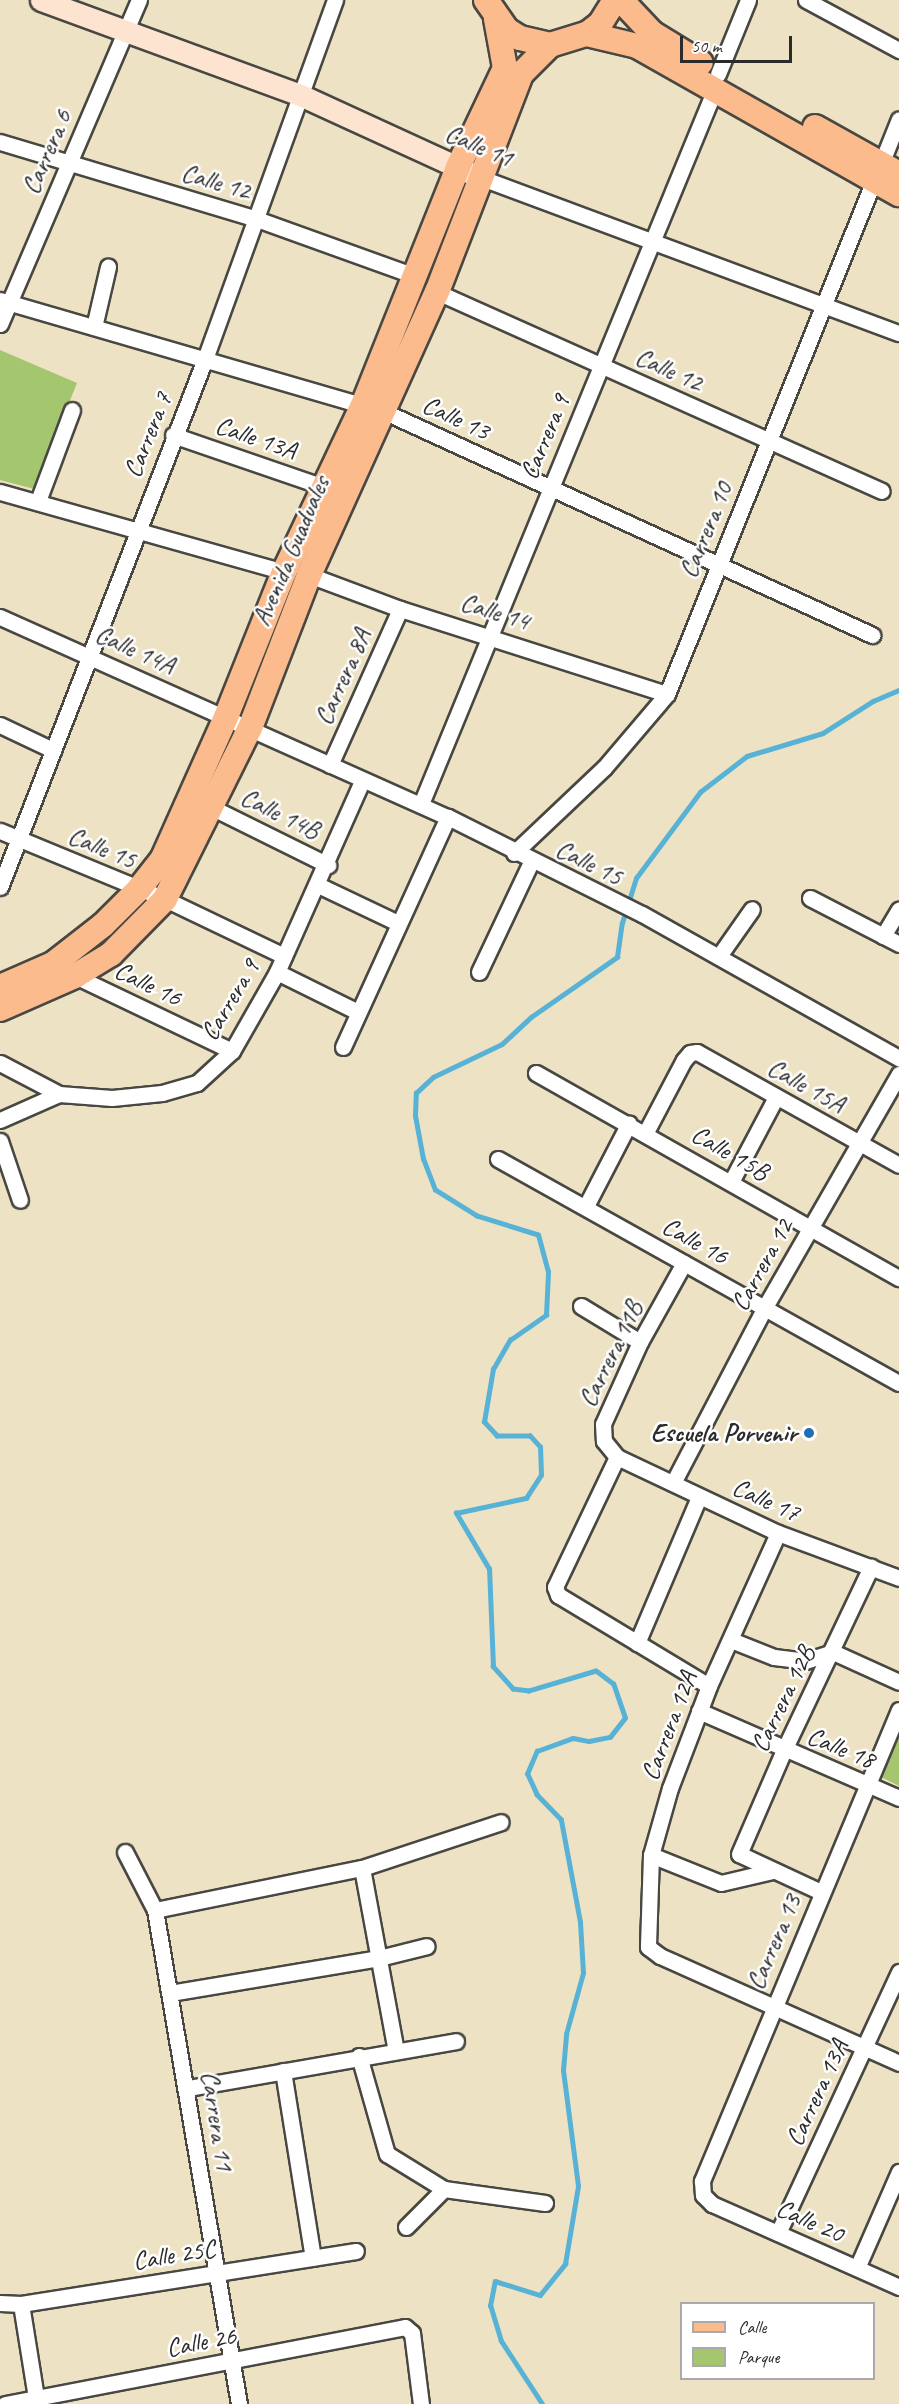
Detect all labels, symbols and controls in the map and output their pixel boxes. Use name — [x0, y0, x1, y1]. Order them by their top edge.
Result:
scale bar — [683, 24, 796, 62]
text: 50 m — [691, 35, 722, 57]
street label: Carrera 6 — [15, 105, 79, 199]
street label: Calle 11 — [440, 118, 518, 174]
street label: Calle 12 — [178, 157, 254, 207]
street label: Calle 12 — [630, 341, 708, 399]
street label: Carrera 7 — [117, 388, 179, 482]
street label: Calle 13 — [417, 389, 495, 447]
street label: Carrera 9 — [513, 390, 577, 484]
street label: Calle 13A — [211, 410, 301, 466]
street label: Avenida Guaduales — [246, 472, 336, 630]
street label: Carrera 10 — [673, 478, 739, 582]
street label: Calle 14 — [457, 587, 533, 637]
street label: Calle 14A — [90, 619, 180, 681]
street label: Carrera 8A — [308, 624, 378, 730]
street label: Calle 14B — [235, 782, 325, 846]
street label: Calle 15 — [63, 820, 141, 876]
street label: Calle 15 — [550, 834, 628, 892]
street label: Carrera 9 — [194, 954, 266, 1046]
street label: Calle 16 — [109, 955, 187, 1013]
street label: Calle 15A — [762, 1052, 850, 1120]
street label: Calle 15B — [686, 1118, 774, 1188]
street label: Calle 16 — [657, 1210, 733, 1272]
street label: Carrera 12 — [724, 1213, 800, 1317]
street label: Carrera 11B — [572, 1296, 650, 1412]
place label: Escuela Porvenir — [651, 1417, 797, 1449]
marker: Escuela Porvenir — [802, 1426, 816, 1440]
street label: Calle 17 — [727, 1471, 805, 1529]
street label: Carrera 12B — [744, 1641, 822, 1757]
street label: Carrera 12A — [634, 1667, 704, 1785]
street label: Calle 18 — [802, 1720, 880, 1776]
street label: Carrera 13 — [740, 1890, 808, 1994]
street label: Carrera 13A — [779, 2035, 855, 2151]
street label: Carrera 11 — [194, 2069, 240, 2173]
street label: Calle 20 — [771, 2192, 849, 2250]
street label: Calle 25C — [131, 2233, 217, 2277]
legend — [680, 2302, 875, 2380]
text: Calle — [738, 2316, 766, 2338]
street label: Calle 26 — [163, 2320, 239, 2364]
text: Parque — [738, 2346, 779, 2368]

